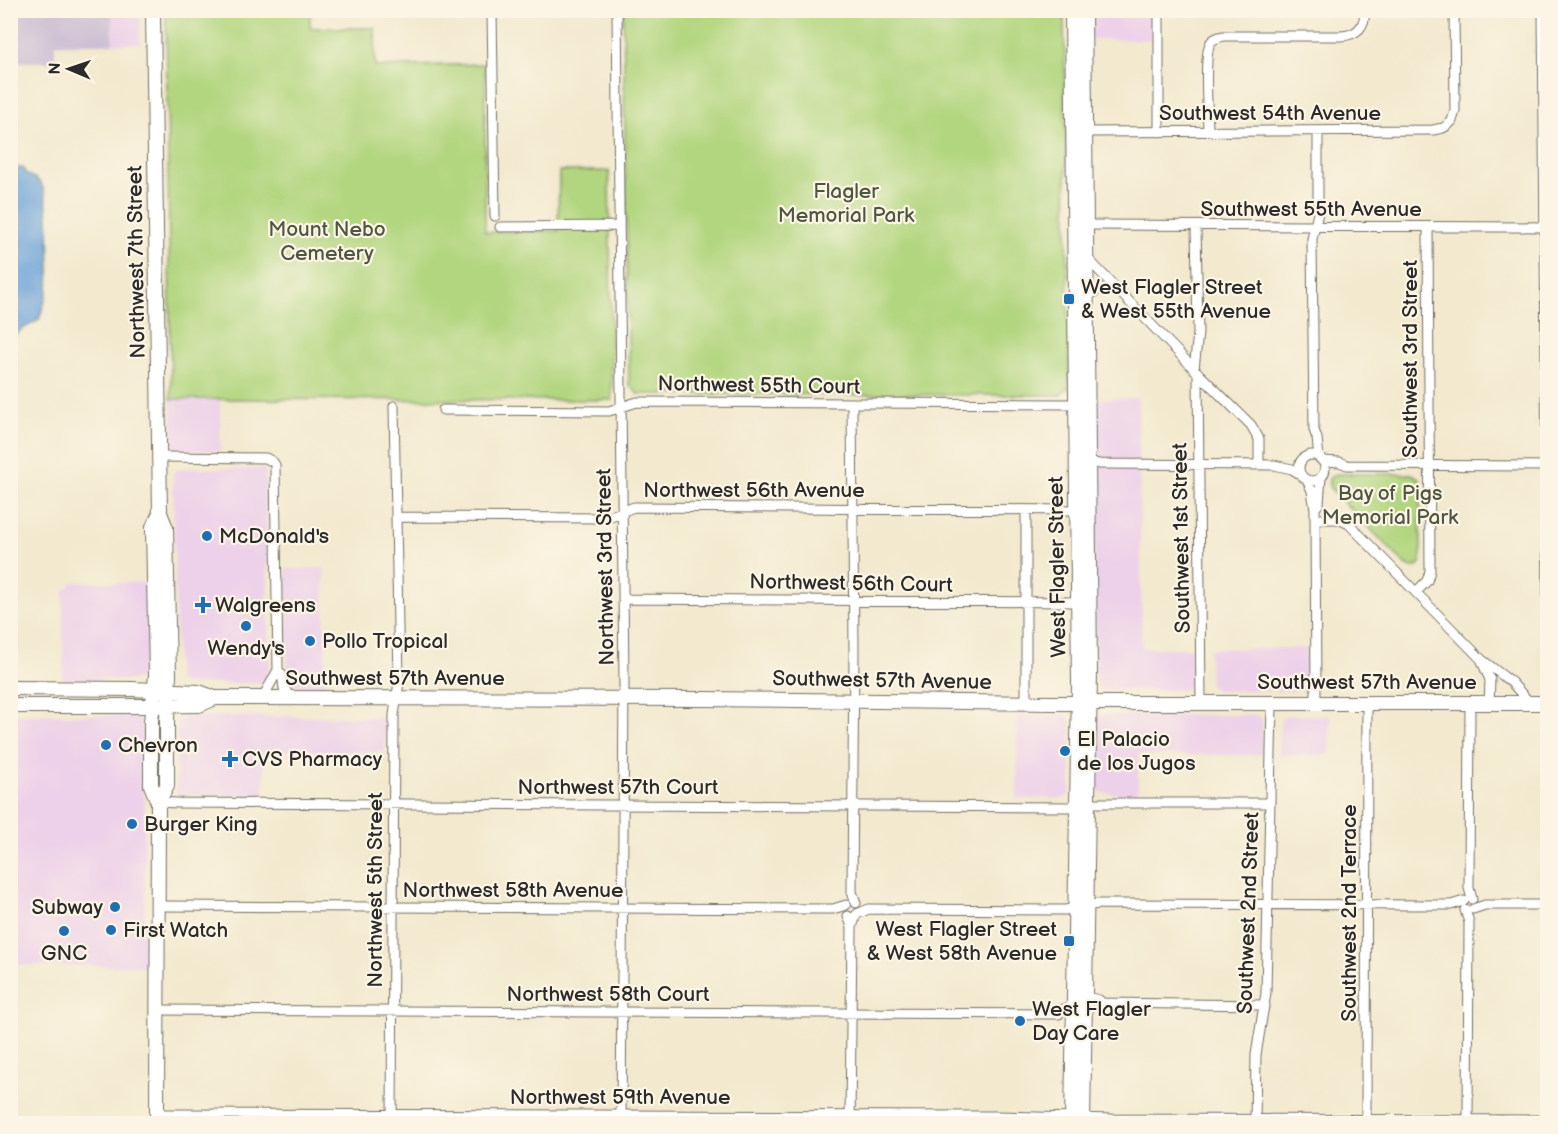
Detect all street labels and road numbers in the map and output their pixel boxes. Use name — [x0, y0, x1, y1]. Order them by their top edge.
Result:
street label: Southwest 54th Avenue — [1159, 101, 1381, 126]
street label: Northwest 7th Street — [122, 165, 151, 359]
street label: Southwest 55th Avenue — [1200, 197, 1422, 222]
street label: Southwest 3rd Street — [1398, 259, 1423, 458]
street label: Northwest 55th Court — [657, 371, 861, 400]
street label: Southwest 1st Street — [1167, 442, 1196, 634]
street label: Northwest 3rd Street — [591, 468, 620, 666]
street label: West Flagler Street — [1043, 476, 1072, 658]
street label: Northwest 56th Avenue — [643, 478, 865, 503]
street label: Northwest 56th Court — [749, 569, 954, 598]
street label: Southwest 57th Avenue — [285, 666, 505, 691]
street label: Southwest 57th Avenue — [772, 666, 992, 695]
street label: Southwest 57th Avenue — [1257, 670, 1477, 695]
street label: Northwest 57th Court — [517, 775, 719, 800]
street label: Northwest 5th Street — [363, 792, 388, 988]
street label: Southwest 2nd Terrace — [1337, 804, 1362, 1022]
street label: Southwest 2nd Street — [1232, 811, 1265, 1014]
street label: Northwest 58th Avenue — [403, 878, 623, 903]
street label: Northwest 58th Court — [507, 982, 710, 1007]
street label: Northwest 59th Avenue — [510, 1085, 730, 1110]

